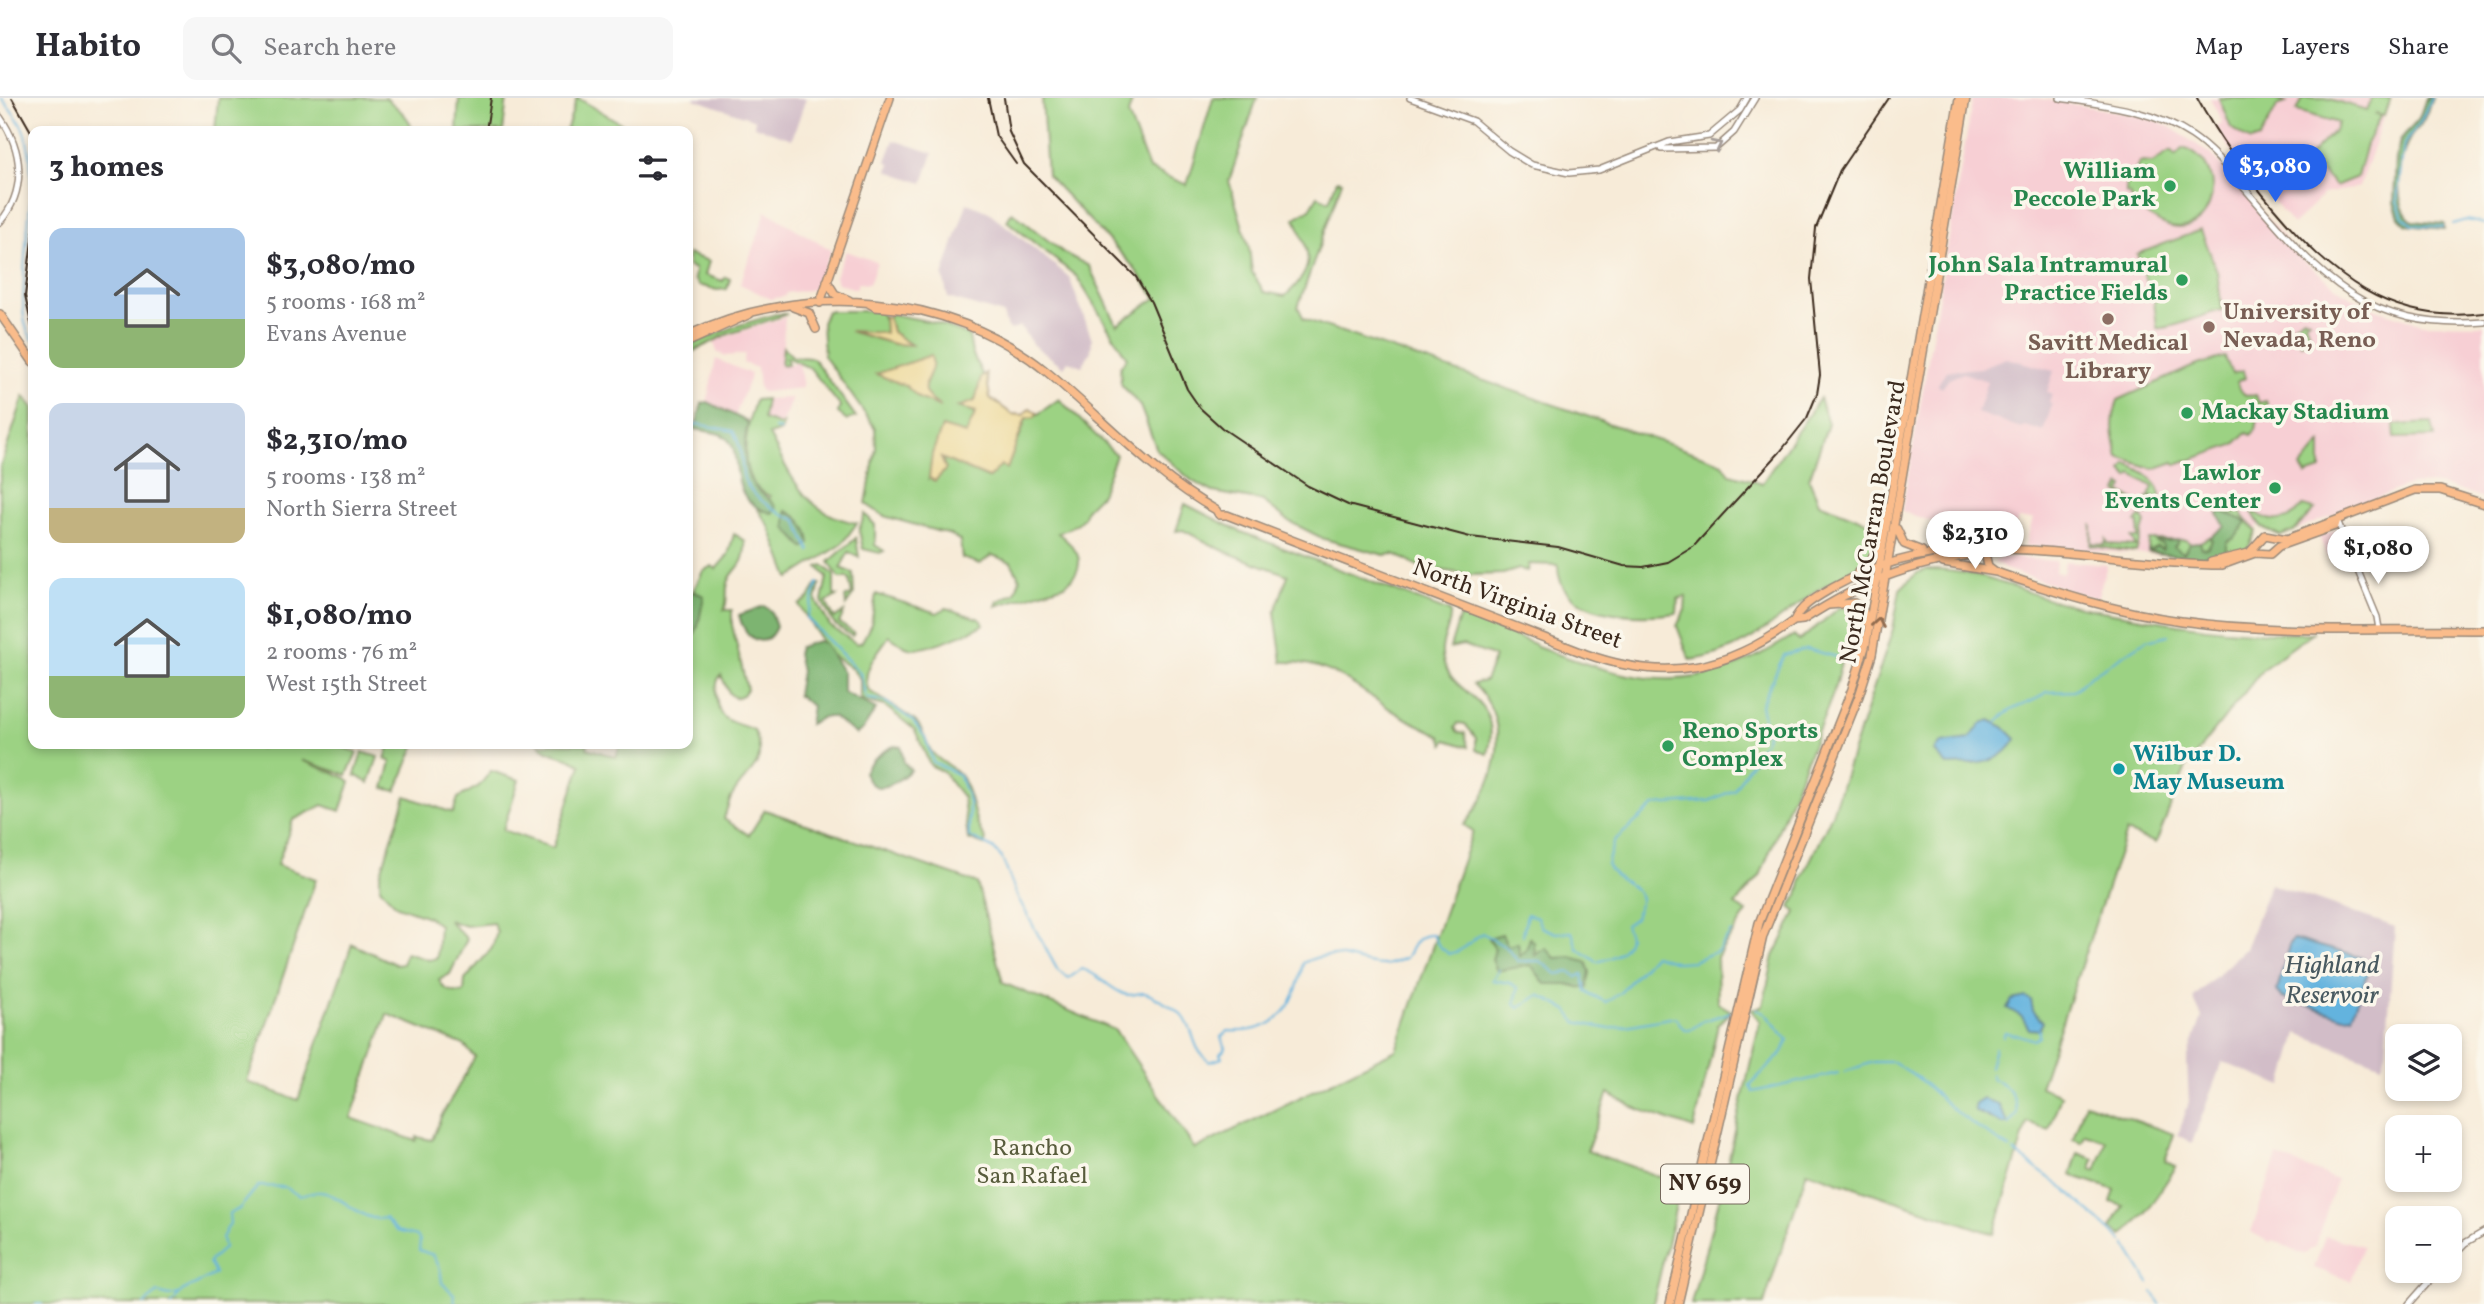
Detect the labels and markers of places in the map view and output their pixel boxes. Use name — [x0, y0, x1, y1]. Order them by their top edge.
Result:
pin: $3,080 — [2218, 144, 2332, 204]
place label: William Peccole Park — [2013, 155, 2156, 217]
marker: William Peccole Park — [2162, 178, 2178, 194]
place label: John Sala Intramural Practice Fields — [1927, 249, 2168, 311]
marker: John Sala Intramural Practice Fields — [2174, 272, 2190, 288]
place label: University of Nevada, Reno — [2223, 296, 2376, 358]
marker: Savitt Medical Library — [2100, 311, 2116, 327]
marker: University of Nevada, Reno — [2201, 319, 2217, 335]
place label: Savitt Medical Library — [2028, 327, 2188, 389]
place label: Mackay Stadium — [2201, 396, 2390, 430]
marker: Mackay Stadium — [2179, 405, 2195, 421]
place label: Lawlor Events Center — [2104, 457, 2261, 519]
marker: Lawlor Events Center — [2267, 480, 2283, 496]
pin: $2,310 — [1918, 512, 2032, 571]
pin: $1,080 — [2321, 526, 2435, 586]
place label: Reno Sports Complex — [1682, 715, 1818, 777]
marker: Reno Sports Complex — [1660, 738, 1676, 754]
place label: Wilbur D. May Museum — [2133, 738, 2285, 800]
marker: Wilbur D. May Museum — [2111, 761, 2127, 777]

